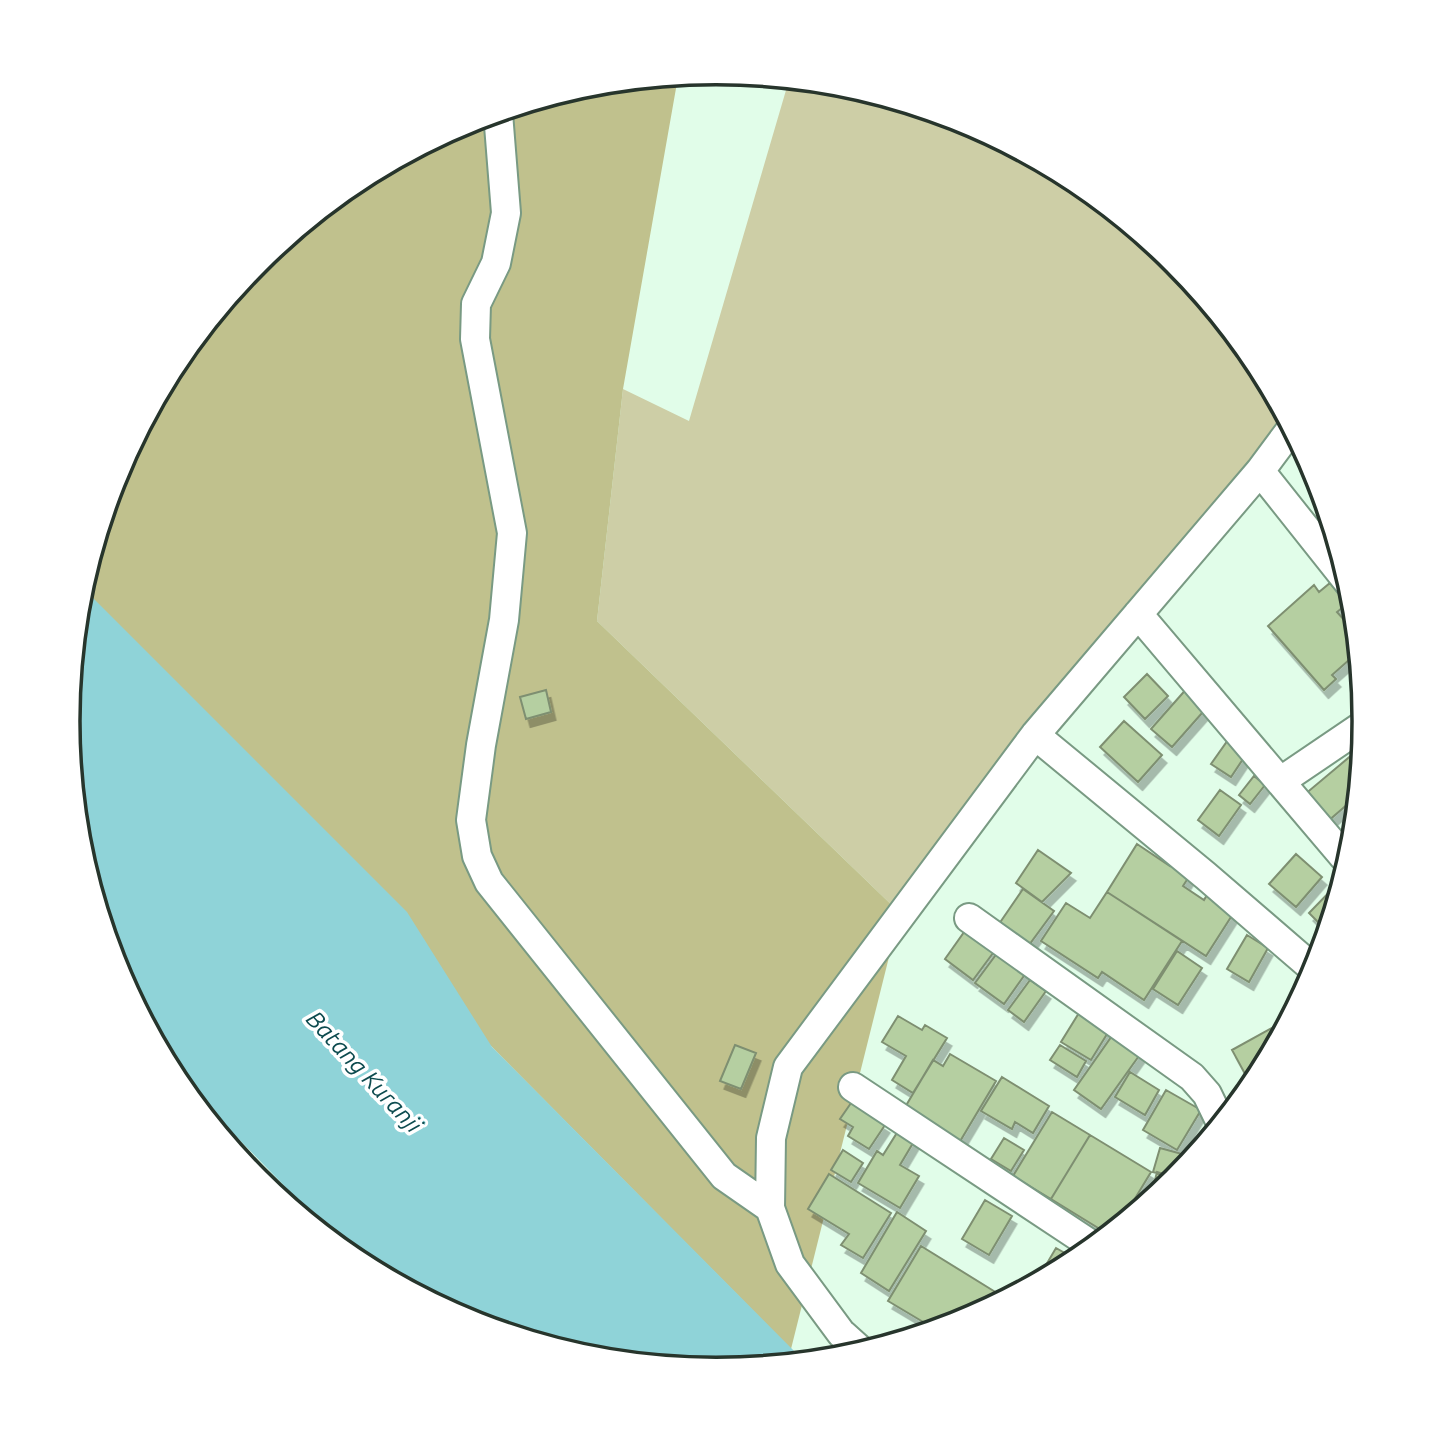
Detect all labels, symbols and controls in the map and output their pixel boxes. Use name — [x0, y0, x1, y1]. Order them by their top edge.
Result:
water label: Batang Kuranji — [301, 1005, 428, 1139]

